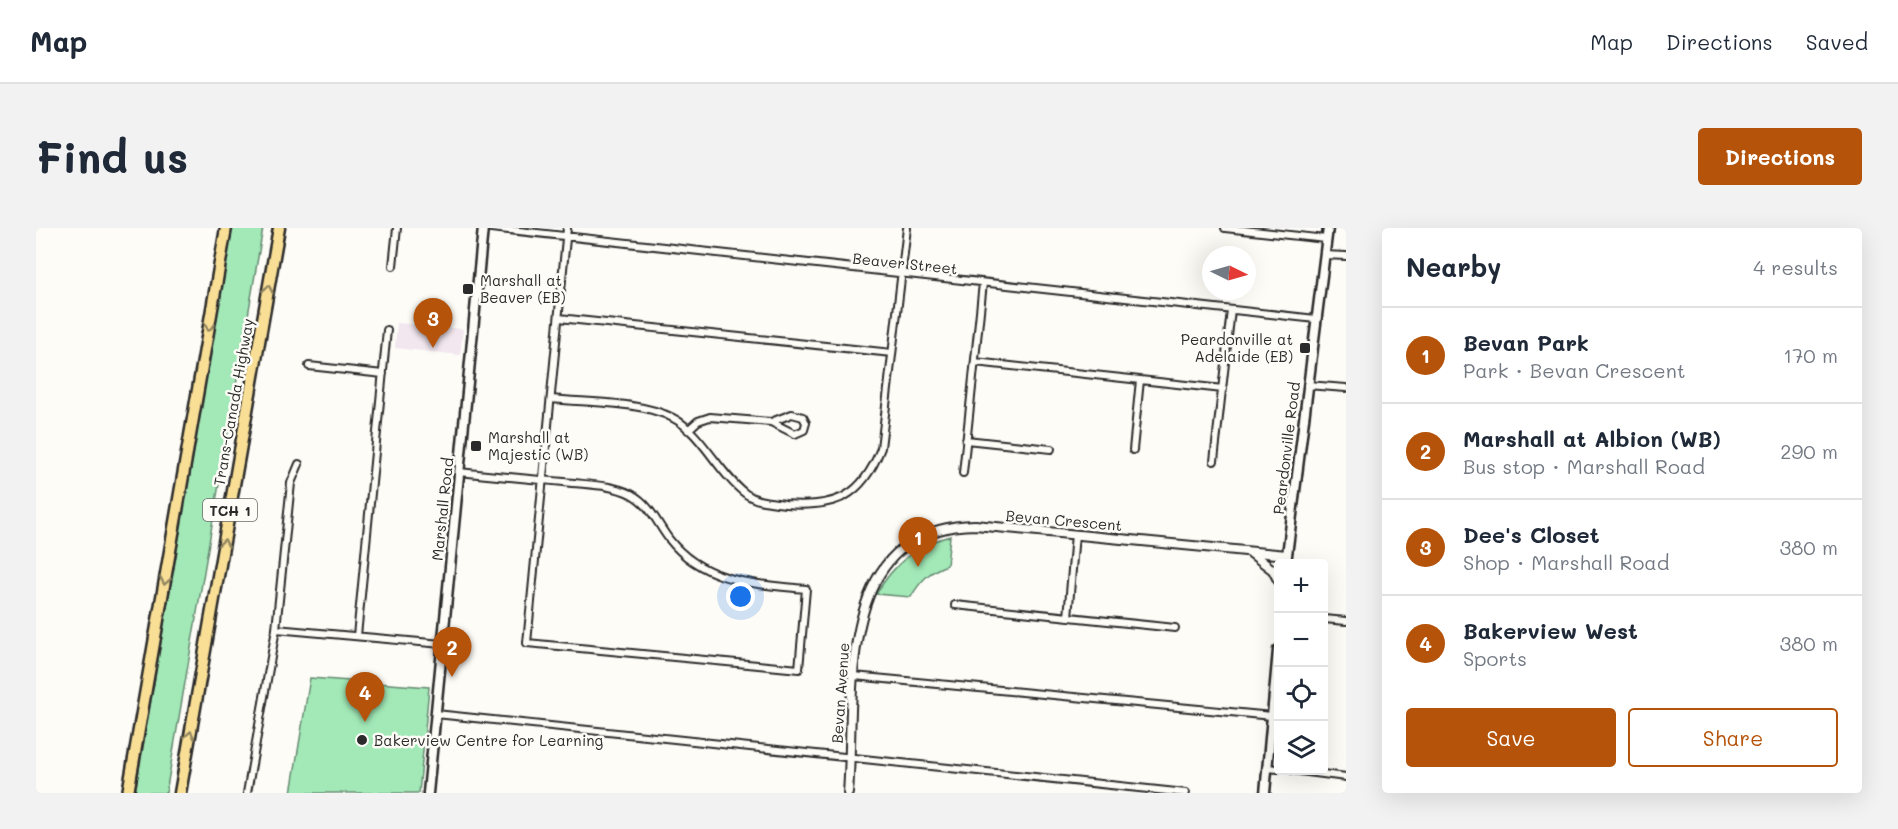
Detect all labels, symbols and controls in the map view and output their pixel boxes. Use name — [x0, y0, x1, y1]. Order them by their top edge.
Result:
text: Map — [30, 23, 87, 59]
text: Map — [1590, 28, 1633, 55]
text: Directions — [1666, 28, 1773, 55]
text: Saved — [1806, 28, 1868, 55]
button: Directions — [1698, 128, 1862, 185]
text: Find us — [36, 129, 188, 184]
north arrow — [1202, 246, 1256, 300]
street label: Beaver Street — [852, 248, 958, 278]
text: Nearby — [1406, 250, 1501, 284]
text: 4 results — [1753, 254, 1838, 280]
place label: Marshall at Beaver (EB) — [480, 270, 566, 307]
marker: Marshall at Beaver (EB) — [461, 282, 475, 296]
one-way arrow — [261, 284, 274, 294]
pin: 3 — [414, 298, 452, 348]
street label: Trans-Canada Highway — [208, 316, 258, 487]
one-way arrow — [203, 322, 216, 332]
text: Bevan Park — [1463, 328, 1589, 357]
place label: Peardonville at Adelaide (EB) — [1181, 329, 1293, 366]
marker: Peardonville at Adelaide (EB) — [1298, 341, 1312, 355]
text: 1 — [1421, 342, 1430, 368]
text: 170 m — [1783, 342, 1838, 368]
text: Park · Bevan Crescent — [1463, 357, 1686, 383]
street label: Peardonville Road — [1268, 381, 1304, 515]
text: Marshall at Albion (WB) — [1463, 424, 1721, 453]
place label: Marshall at Majestic (WB) — [488, 427, 588, 464]
text: 2 — [1420, 438, 1431, 464]
text: 290 m — [1780, 438, 1838, 464]
marker: Marshall at Majestic (WB) — [469, 439, 483, 453]
text: Bus stop · Marshall Road — [1463, 453, 1705, 479]
street label: Marshall Road — [427, 456, 457, 562]
road number: TCH 1 — [203, 499, 257, 521]
street label: Bevan Crescent — [1005, 505, 1123, 535]
pin: 1 — [898, 518, 938, 567]
text: Dee's Closet — [1463, 520, 1599, 549]
text: 3 — [1420, 534, 1432, 560]
text: 380 m — [1780, 534, 1838, 560]
one-way arrow — [217, 539, 230, 549]
text: Shop · Marshall Road — [1463, 549, 1669, 575]
map controls — [1274, 559, 1328, 775]
button: + — [1274, 559, 1328, 613]
one-way arrow — [159, 576, 172, 586]
your location — [726, 582, 755, 611]
button: − — [1274, 613, 1328, 667]
text: Bakerview West — [1463, 616, 1638, 645]
pin: 2 — [432, 628, 472, 677]
text: 4 — [1419, 630, 1432, 656]
text: 380 m — [1780, 630, 1838, 656]
street label: Bevan Avenue — [827, 642, 853, 744]
text: Sports — [1463, 645, 1527, 671]
button: locate — [1274, 667, 1328, 721]
pin: 4 — [346, 672, 384, 722]
button: Save — [1406, 708, 1616, 767]
button: Share — [1628, 708, 1838, 767]
button: layers — [1274, 721, 1328, 775]
place label: Bakerview Centre for Learning — [374, 730, 604, 750]
one-way arrow — [183, 731, 196, 741]
marker: Bakerview Centre for Learning — [355, 733, 369, 747]

